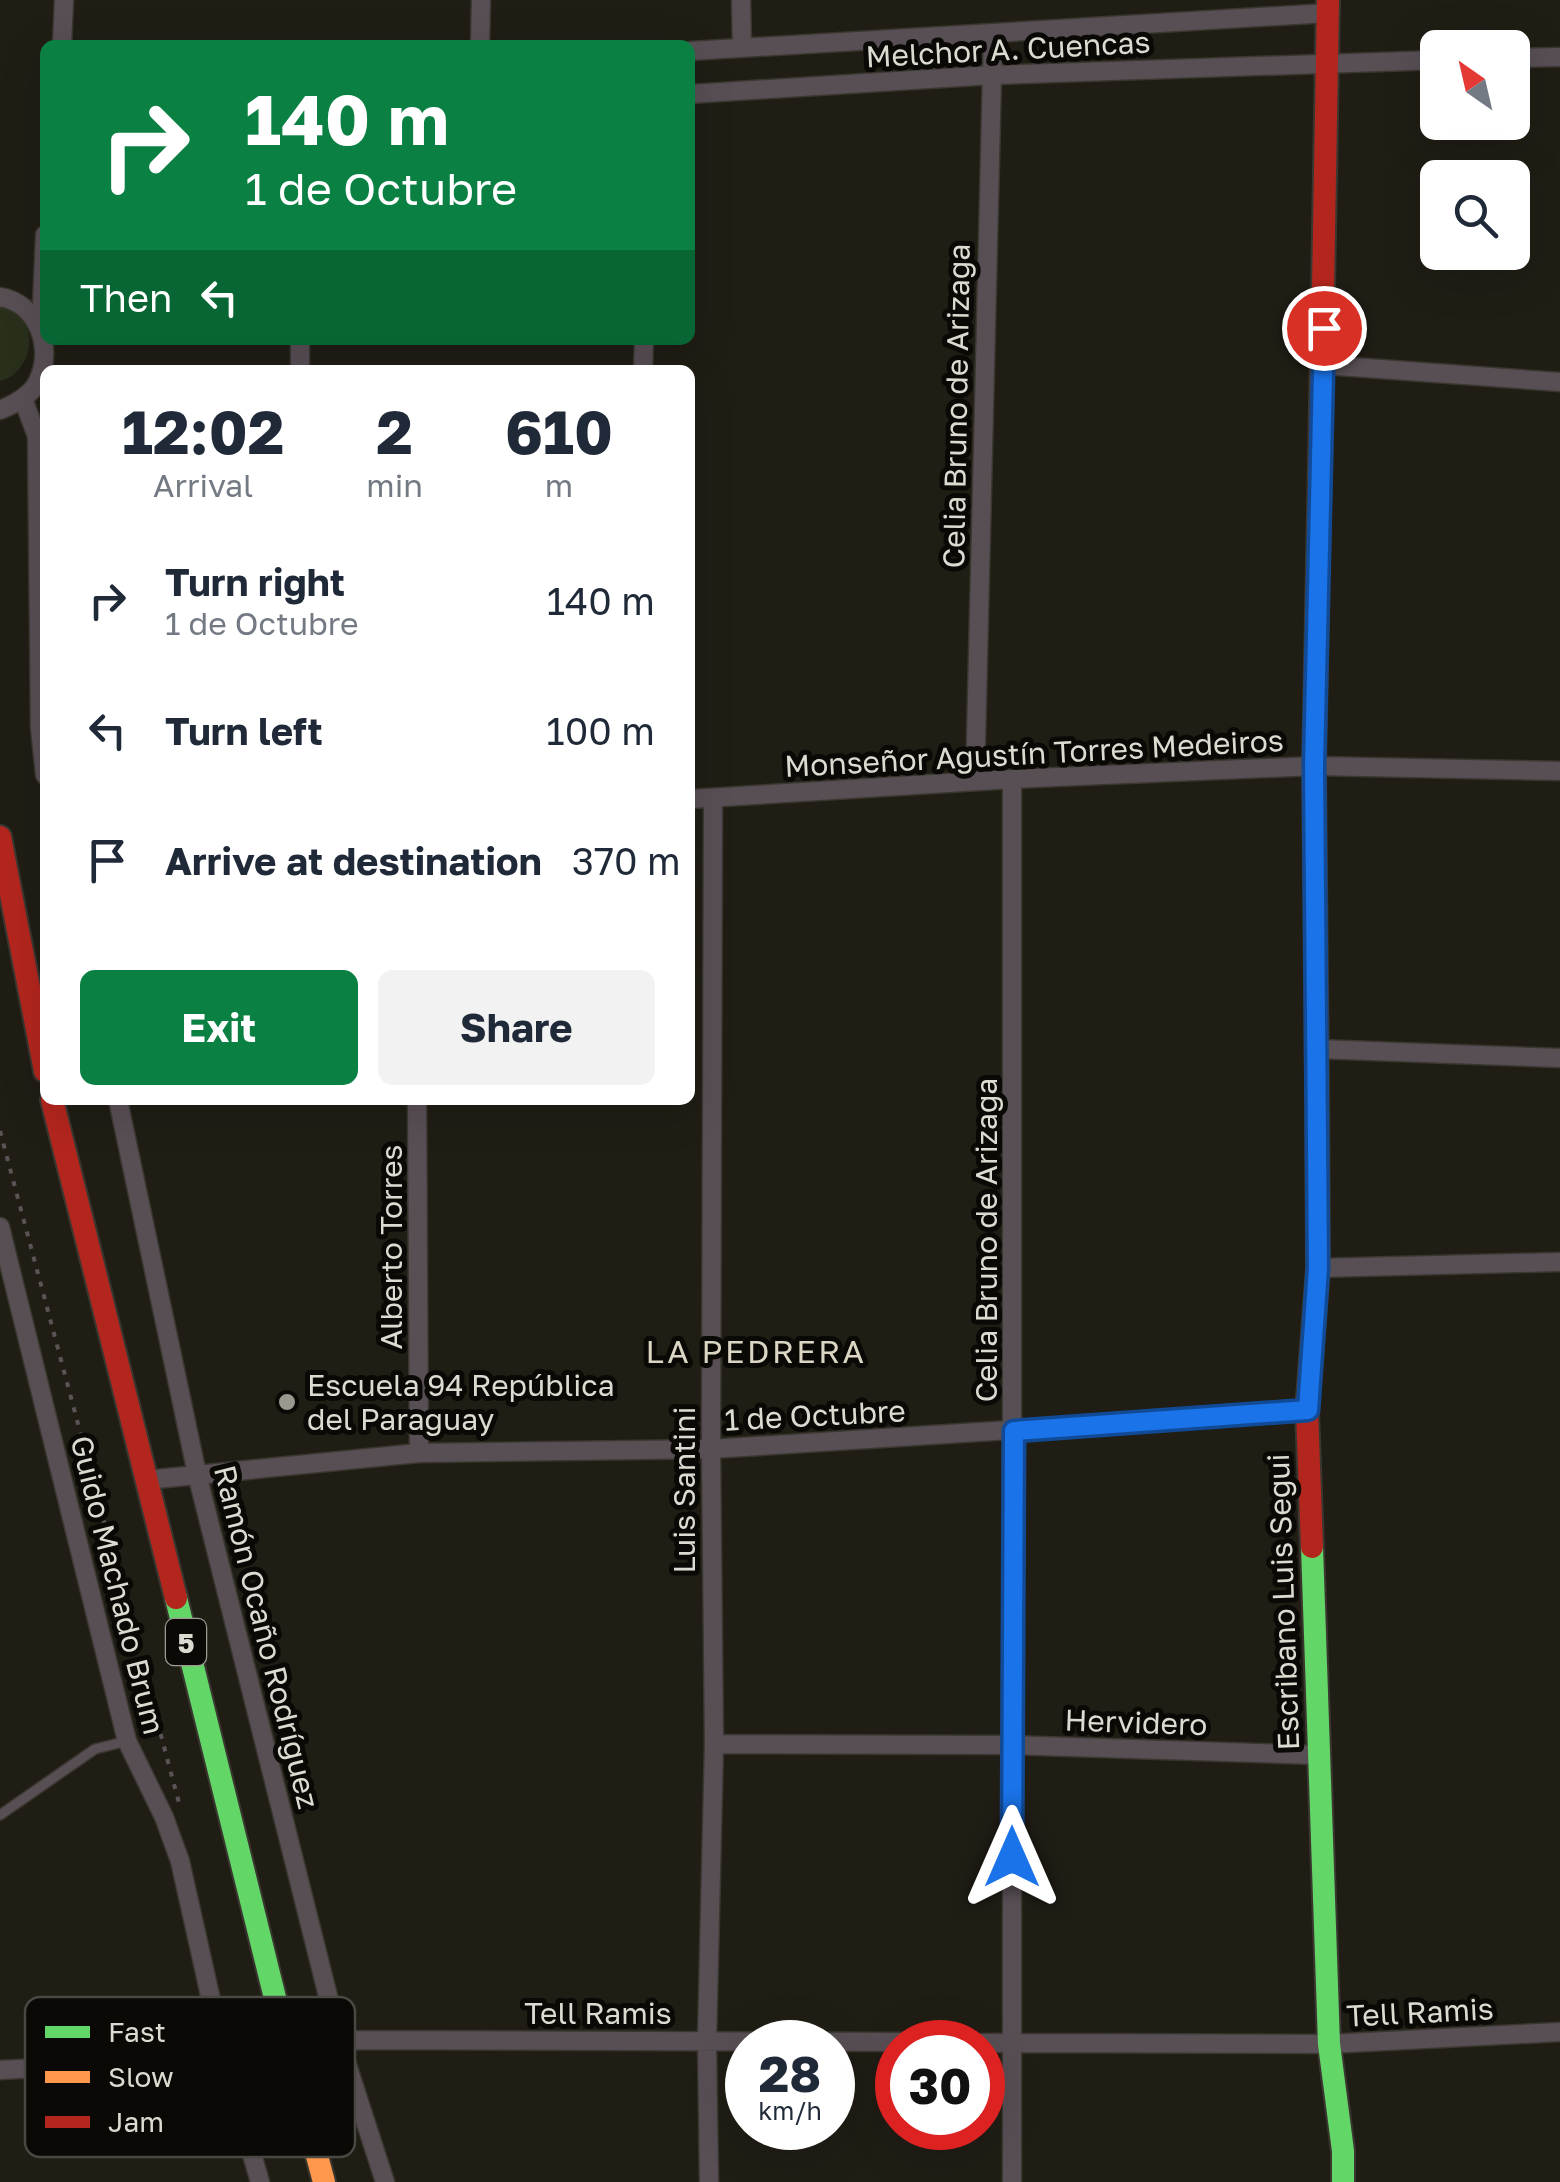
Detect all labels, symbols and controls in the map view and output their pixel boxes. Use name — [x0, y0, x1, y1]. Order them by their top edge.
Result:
street label: Melchor A. Cuencas — [865, 24, 1151, 74]
north arrow — [1420, 30, 1530, 140]
map controls — [1420, 30, 1530, 270]
text: 140 m — [245, 76, 449, 160]
icon: right — [80, 80, 210, 210]
button: search — [1420, 160, 1530, 270]
text: 1 de Octubre — [245, 161, 517, 215]
street label: Celia Bruno de Arizaga — [935, 243, 977, 569]
icon: left — [192, 270, 247, 325]
text: Then — [80, 275, 172, 320]
pin — [1282, 286, 1367, 371]
icon: arrive — [1297, 301, 1352, 356]
text: 12:02 — [122, 395, 284, 467]
text: 2 — [376, 395, 413, 467]
text: 610 — [505, 395, 613, 467]
text: Arrival — [153, 466, 253, 504]
text: min — [366, 466, 423, 504]
text: m — [545, 466, 573, 504]
text: Turn right — [165, 559, 345, 604]
icon: right — [80, 573, 135, 628]
text: 140 m — [547, 578, 655, 623]
text: 1 de Octubre — [165, 604, 358, 642]
icon: left — [80, 703, 135, 758]
text: Turn left — [165, 708, 323, 753]
text: 100 m — [546, 708, 655, 753]
street label: Monseñor Agustín Torres Medeiros — [784, 722, 1284, 784]
icon: arrive — [80, 833, 135, 888]
text: Arrive at destination — [165, 838, 542, 883]
text: 370 m — [572, 838, 681, 883]
button: Exit — [80, 970, 358, 1085]
button: Share — [378, 970, 655, 1085]
street label: Celia Bruno de Arizaga — [968, 1078, 1004, 1402]
street label: Alberto Torres — [373, 1144, 409, 1350]
district label: LA PEDRERA — [645, 1332, 867, 1370]
place label: Escuela 94 República del Paraguay — [307, 1367, 615, 1437]
marker: Escuela 94 República del Paraguay — [276, 1391, 298, 1413]
street label: 1 de Octubre — [724, 1392, 906, 1438]
street label: Luis Santini — [666, 1407, 702, 1573]
street label: Guido Machado Brum — [63, 1432, 173, 1738]
street label: Escribano Luis Segui — [1260, 1453, 1306, 1751]
street label: Ramón Ocaño Rodríguez — [207, 1462, 327, 1812]
road number: 5 — [166, 1619, 206, 1665]
street label: Hervidero — [1064, 1702, 1208, 1742]
position arrow — [960, 1805, 1064, 1909]
street label: Tell Ramis — [1345, 1990, 1495, 2034]
street label: Tell Ramis — [524, 1995, 672, 2031]
legend — [25, 1997, 355, 2157]
text: Fast — [108, 2015, 166, 2048]
speed limit sign: 30 — [875, 2020, 1005, 2150]
text: 28 — [759, 2043, 821, 2103]
text: Slow — [108, 2060, 174, 2093]
text: km/h — [758, 2095, 822, 2126]
text: Jam — [108, 2105, 164, 2138]

